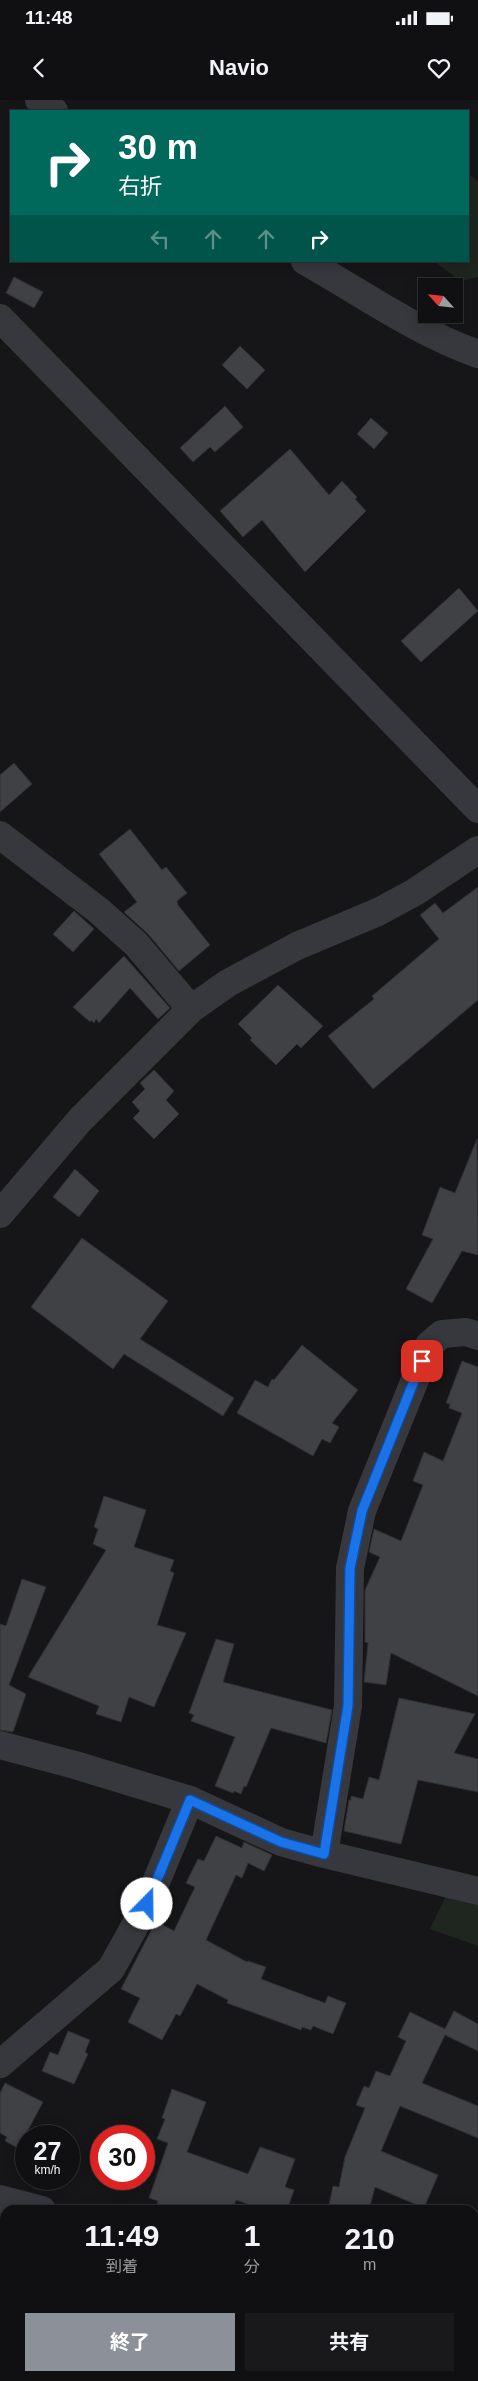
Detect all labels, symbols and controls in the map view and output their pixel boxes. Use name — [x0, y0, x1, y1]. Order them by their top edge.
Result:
text: 11:48 — [25, 7, 73, 28]
icon: back — [25, 54, 53, 82]
icon: heart — [425, 54, 453, 82]
text: Navio — [209, 55, 269, 80]
text: 30 m — [118, 127, 198, 166]
icon: right — [35, 130, 100, 195]
text: 右折 — [118, 174, 162, 199]
icon: left — [146, 225, 174, 253]
icon: ahead — [199, 225, 227, 253]
icon: ahead — [252, 225, 280, 253]
icon: right — [305, 225, 333, 253]
north arrow — [418, 278, 462, 322]
map controls — [418, 278, 463, 323]
pin — [401, 1340, 443, 1382]
icon: arrive — [408, 1347, 436, 1375]
position arrow — [120, 1877, 172, 1929]
speed limit sign: 30 — [90, 2125, 155, 2190]
text: 27 — [34, 2137, 61, 2165]
text: km/h — [34, 2163, 61, 2177]
text: 11:49 — [84, 2219, 159, 2252]
text: 1 — [244, 2219, 260, 2252]
text: 210 — [345, 2222, 395, 2255]
text: m — [363, 2256, 376, 2273]
text: 到着 — [106, 2258, 138, 2275]
text: 分 — [244, 2258, 260, 2275]
button: 終了 — [25, 2313, 235, 2371]
button: 共有 — [245, 2313, 454, 2371]

